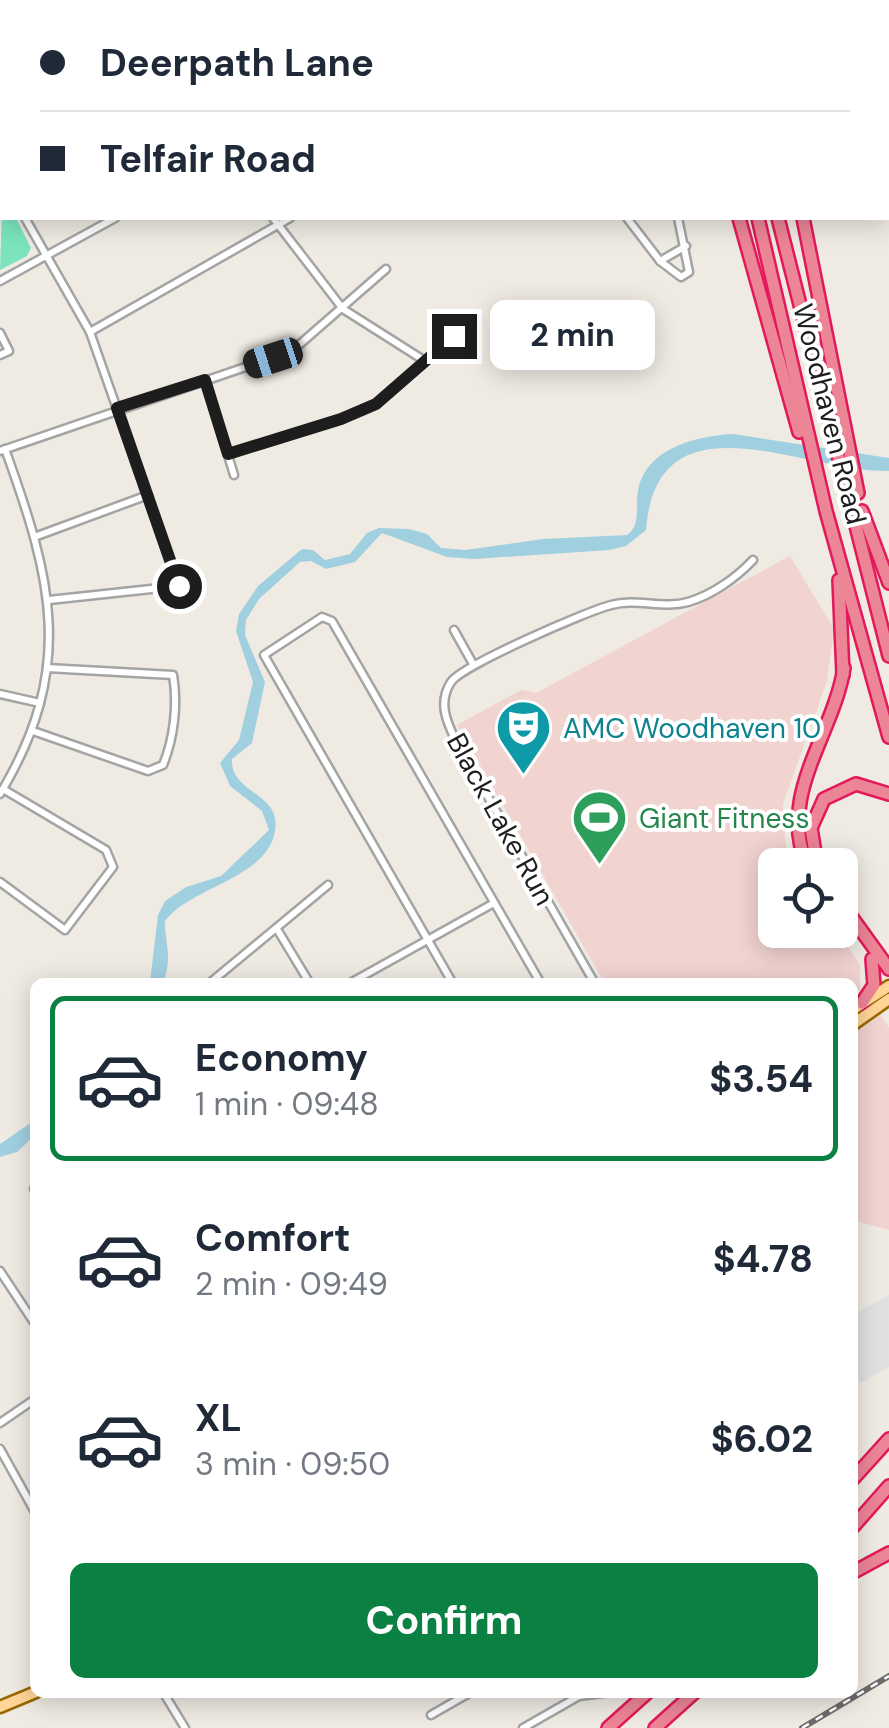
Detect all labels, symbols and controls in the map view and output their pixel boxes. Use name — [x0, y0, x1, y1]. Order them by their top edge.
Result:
text: Deerpath Lane — [100, 38, 374, 88]
text: Telfair Road — [100, 134, 316, 184]
street label: Woodhaven Road — [784, 300, 875, 528]
callout: 2 min — [489, 301, 654, 371]
route end — [432, 314, 477, 359]
text: 2 min — [530, 314, 615, 356]
car — [240, 334, 306, 382]
route start — [157, 564, 202, 609]
theatre icon: AMC Woodhaven 10 — [494, 698, 554, 777]
place label: AMC Woodhaven 10 — [563, 710, 821, 747]
street label: Black Lake Run — [438, 727, 563, 912]
sports icon: Giant Fitness — [570, 788, 630, 867]
place label: Giant Fitness — [639, 800, 809, 837]
map controls — [758, 848, 858, 948]
button: locate — [758, 848, 858, 948]
text: Economy — [195, 1033, 368, 1083]
icon: car — [75, 1034, 165, 1124]
text: $3.54 — [709, 1054, 813, 1104]
text: 1 min · 09:48 — [195, 1083, 379, 1125]
text: Comfort — [195, 1213, 351, 1263]
icon: car — [75, 1214, 165, 1304]
text: $4.78 — [713, 1234, 813, 1284]
text: 2 min · 09:49 — [195, 1263, 388, 1305]
text: XL — [195, 1393, 242, 1443]
icon: car — [75, 1394, 165, 1484]
text: $6.02 — [711, 1414, 813, 1464]
text: 3 min · 09:50 — [195, 1443, 390, 1485]
button: Confirm — [70, 1563, 818, 1678]

